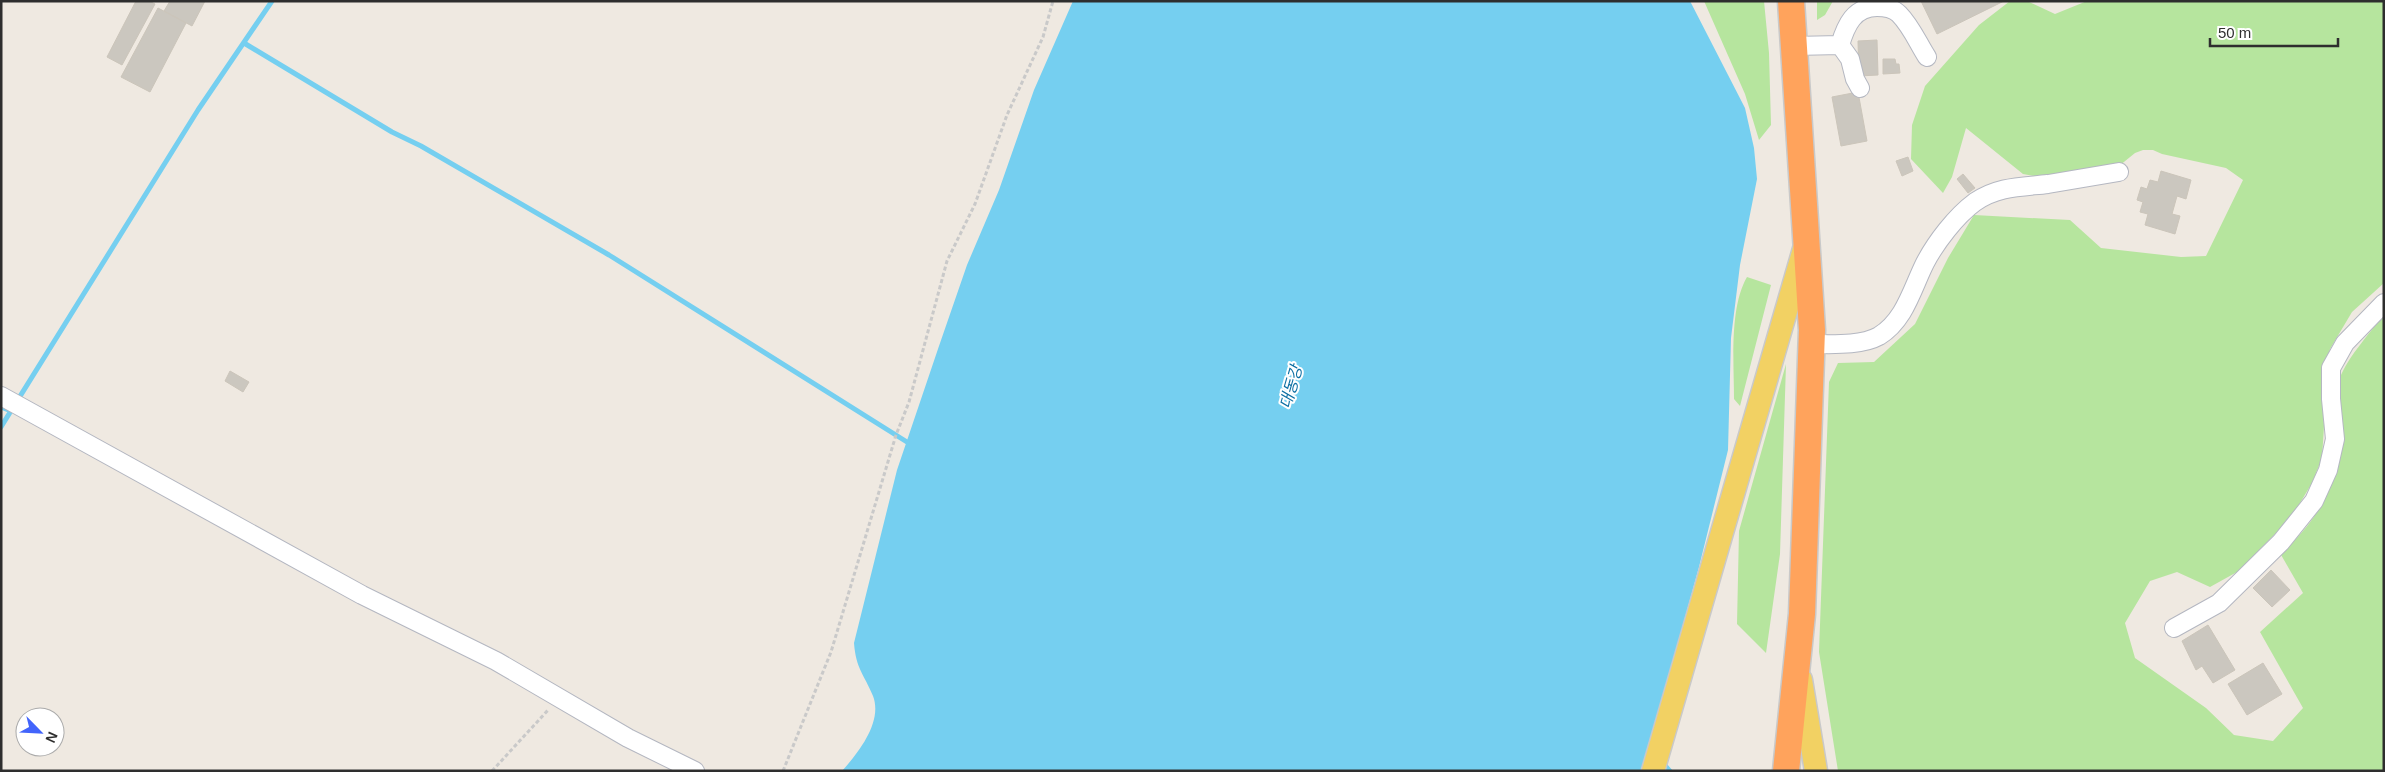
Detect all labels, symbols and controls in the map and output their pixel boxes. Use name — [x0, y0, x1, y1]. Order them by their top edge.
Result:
scale bar — [2210, 15, 2338, 47]
text: 50 m — [2218, 24, 2251, 41]
water label: 대동강 — [1277, 361, 1306, 411]
north arrow — [15, 707, 65, 757]
text: N — [43, 729, 61, 745]

